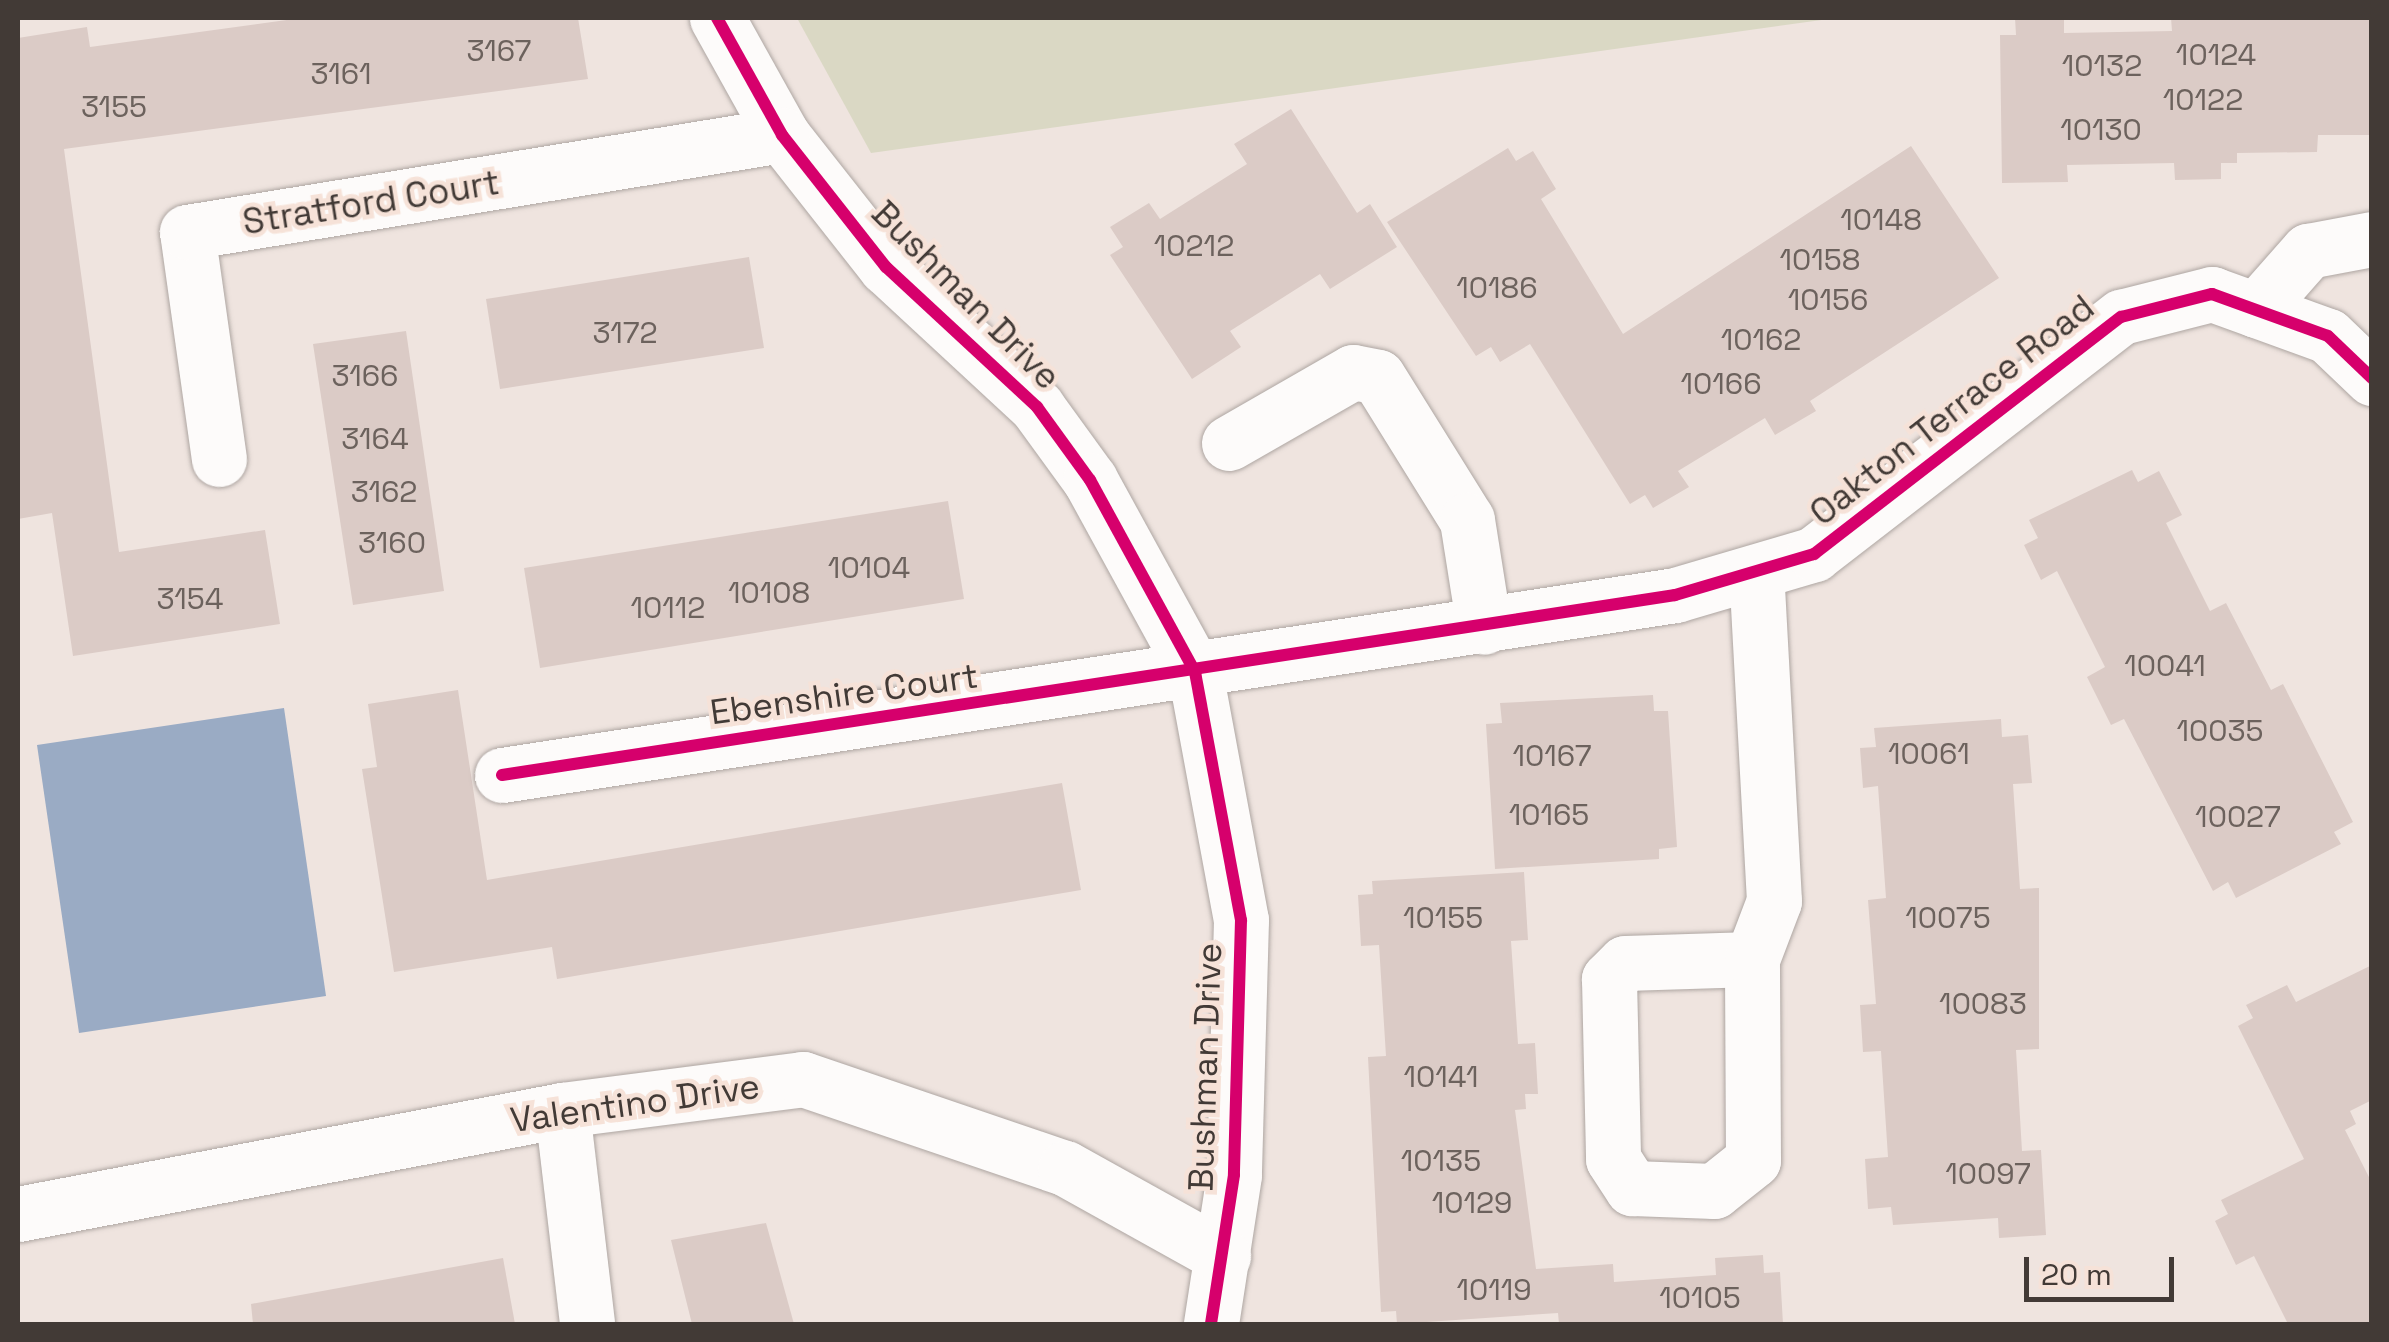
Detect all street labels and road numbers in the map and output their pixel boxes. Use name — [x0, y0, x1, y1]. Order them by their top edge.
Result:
street label: Stratford Court — [240, 161, 502, 243]
street label: Bushman Drive — [863, 192, 1069, 398]
street label: Oakton Terrace Road — [1801, 286, 2103, 534]
street label: Ebenshire Court — [707, 654, 981, 734]
street label: Bushman Drive — [1180, 942, 1230, 1192]
street label: Valentino Drive — [508, 1065, 762, 1141]

